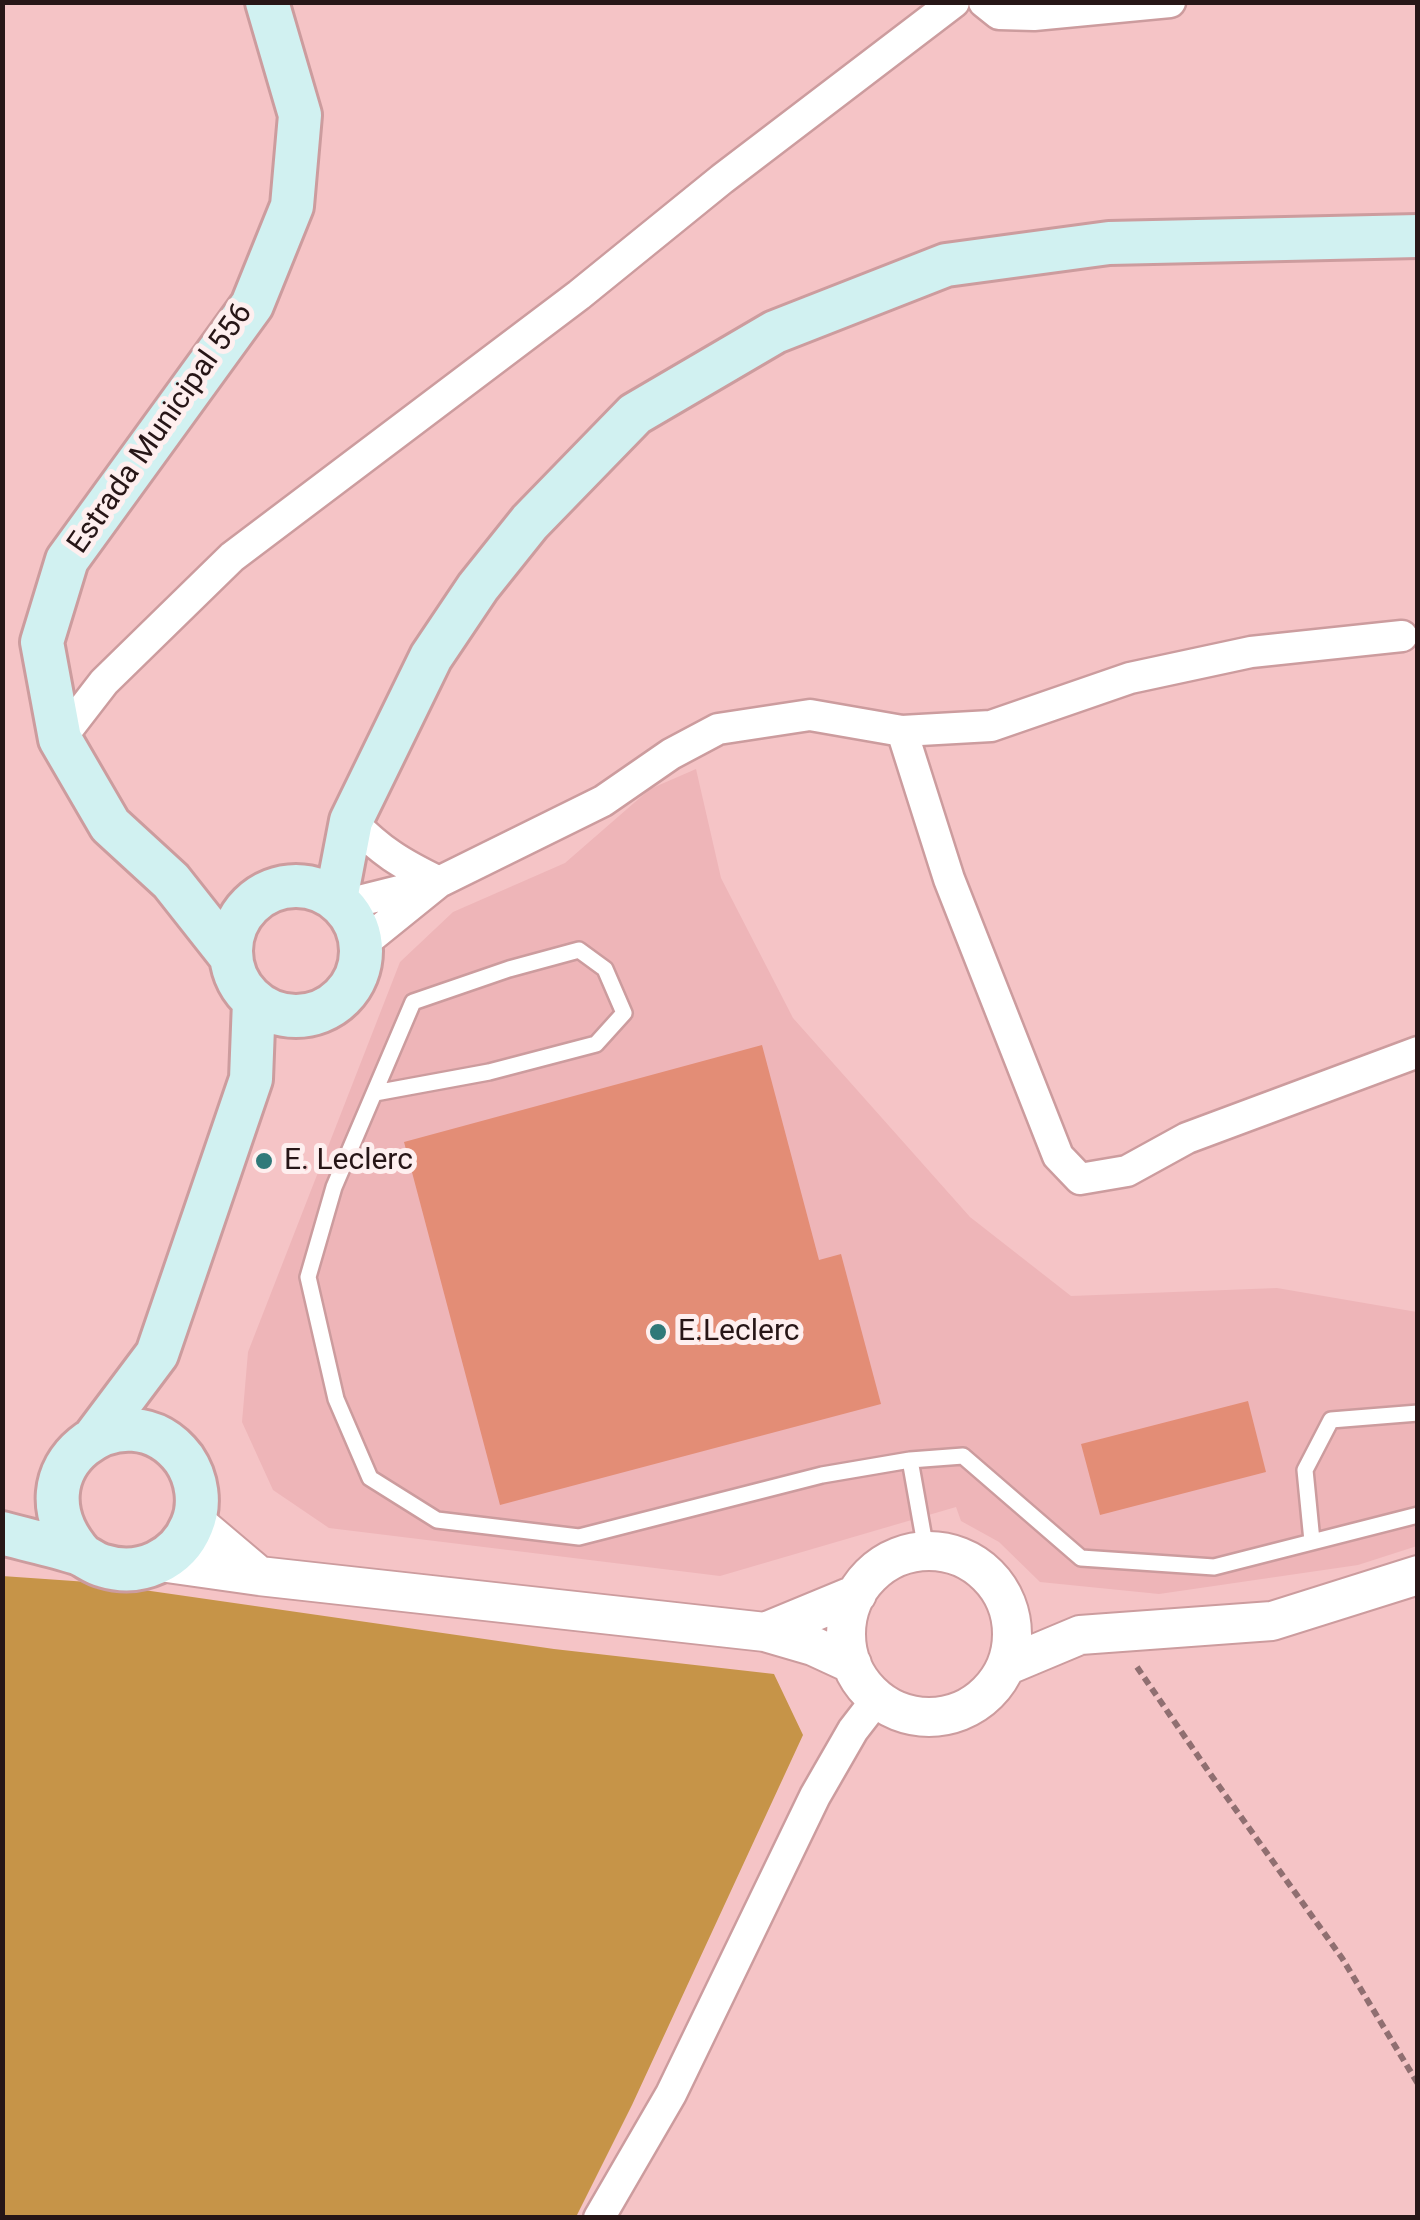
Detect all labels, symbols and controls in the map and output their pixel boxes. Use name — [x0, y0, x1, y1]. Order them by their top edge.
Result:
street label: Estrada Municipal 556 — [61, 297, 261, 561]
place label: E. Leclerc — [284, 1143, 413, 1179]
marker: E. Leclerc — [253, 1150, 275, 1172]
place label: E.Leclerc — [678, 1314, 800, 1350]
marker: E.Leclerc — [647, 1321, 669, 1343]

